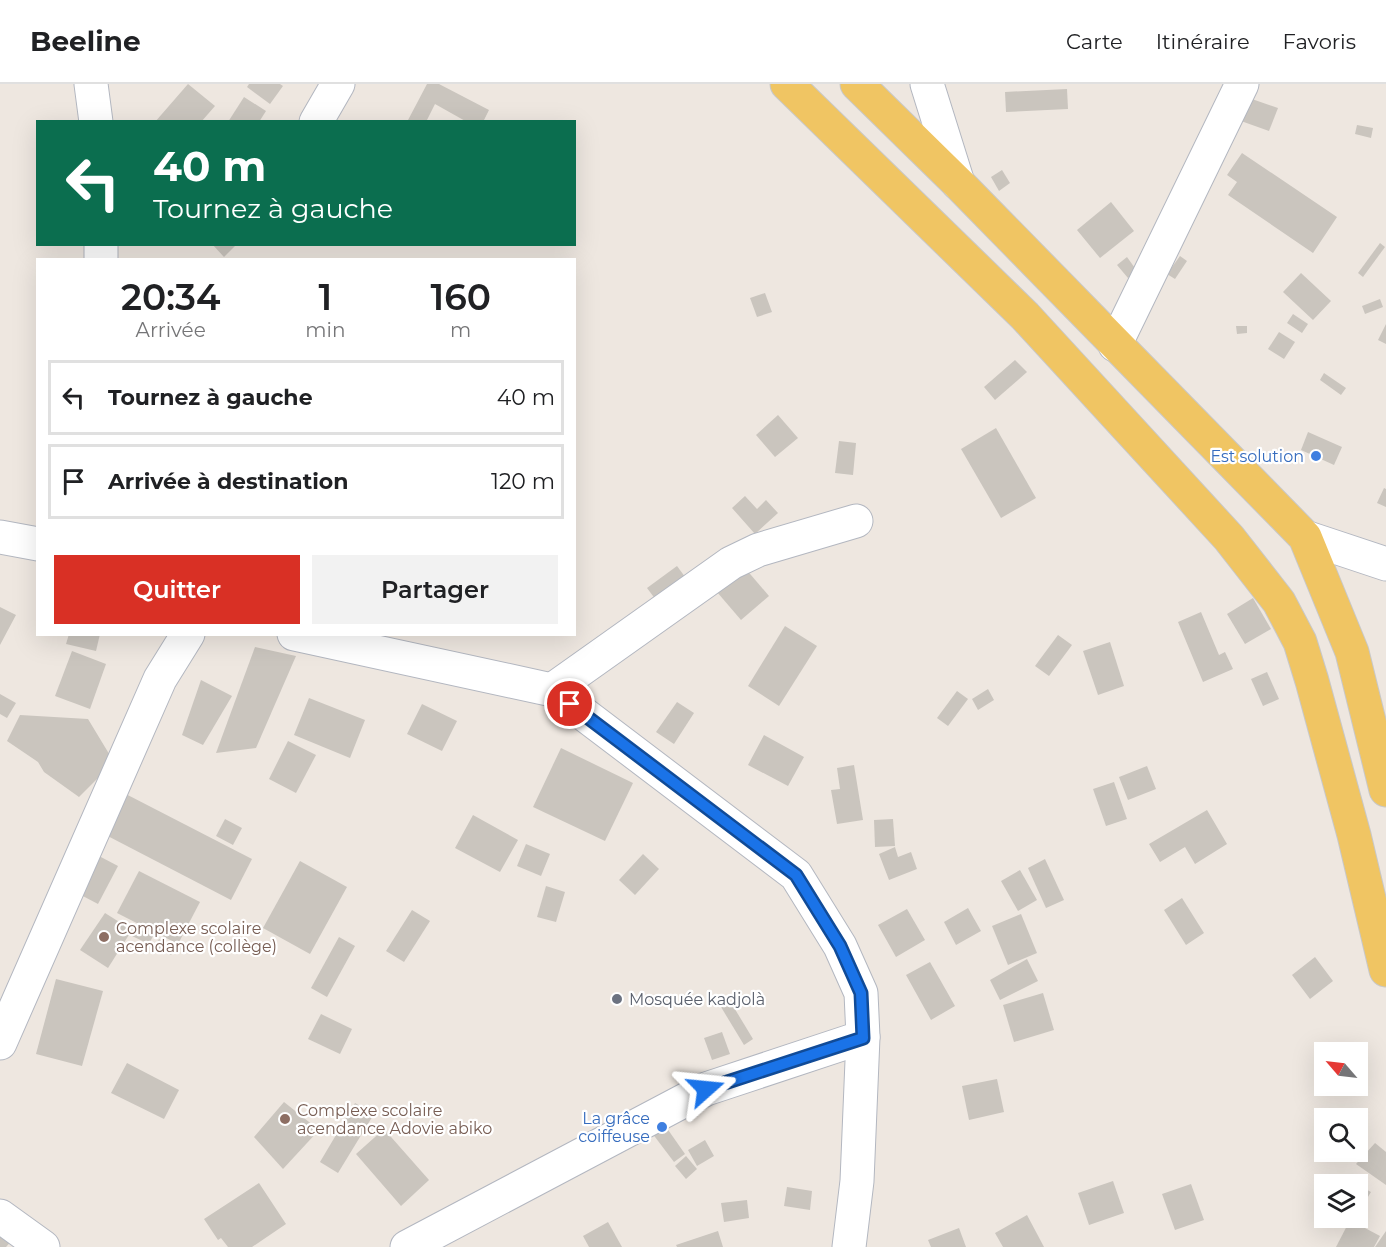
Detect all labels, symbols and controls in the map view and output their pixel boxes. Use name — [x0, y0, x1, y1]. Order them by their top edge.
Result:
text: Beeline — [30, 24, 141, 58]
text: Carte — [1066, 29, 1123, 54]
text: Itinéraire — [1156, 29, 1250, 54]
text: Favoris — [1283, 29, 1356, 54]
text: 40 m — [153, 140, 266, 192]
icon: left — [54, 144, 132, 222]
text: Tournez à gauche — [153, 192, 393, 225]
text: 20:34 — [121, 275, 220, 319]
text: 1 — [319, 275, 332, 319]
text: 160 — [430, 275, 491, 319]
text: Arrivée — [136, 318, 206, 342]
text: min — [305, 318, 345, 342]
text: m — [450, 318, 471, 342]
icon: left — [57, 381, 90, 414]
text: Tournez à gauche — [108, 384, 313, 411]
text: 40 m — [497, 384, 555, 411]
place label: Est solution — [1210, 447, 1304, 466]
marker: Est solution — [1309, 449, 1323, 463]
icon: arrive — [57, 465, 90, 498]
text: Arrivée à destination — [108, 468, 348, 495]
text: 120 m — [491, 468, 555, 495]
button: Quitter — [54, 555, 300, 624]
button: Partager — [312, 555, 558, 624]
pin — [544, 678, 595, 729]
icon: arrive — [553, 687, 586, 720]
place label: Complexe scolaire acendance (collège) — [116, 919, 277, 956]
marker: Complexe scolaire acendance (collège) — [97, 930, 111, 944]
place label: Mosquée kadjolà — [629, 990, 765, 1009]
marker: Mosquée kadjolà — [610, 992, 624, 1006]
north arrow — [1314, 1042, 1368, 1096]
map controls — [1314, 1042, 1368, 1228]
position arrow — [674, 1057, 738, 1121]
place label: Complexe scolaire acendance Adovie abiko — [297, 1101, 492, 1138]
button: search — [1314, 1108, 1368, 1162]
place label: La grâce coiffeuse — [578, 1109, 650, 1146]
marker: Complexe scolaire acendance Adovie abiko — [278, 1112, 292, 1126]
marker: La grâce coiffeuse — [655, 1120, 669, 1134]
button: layers — [1314, 1174, 1368, 1228]

